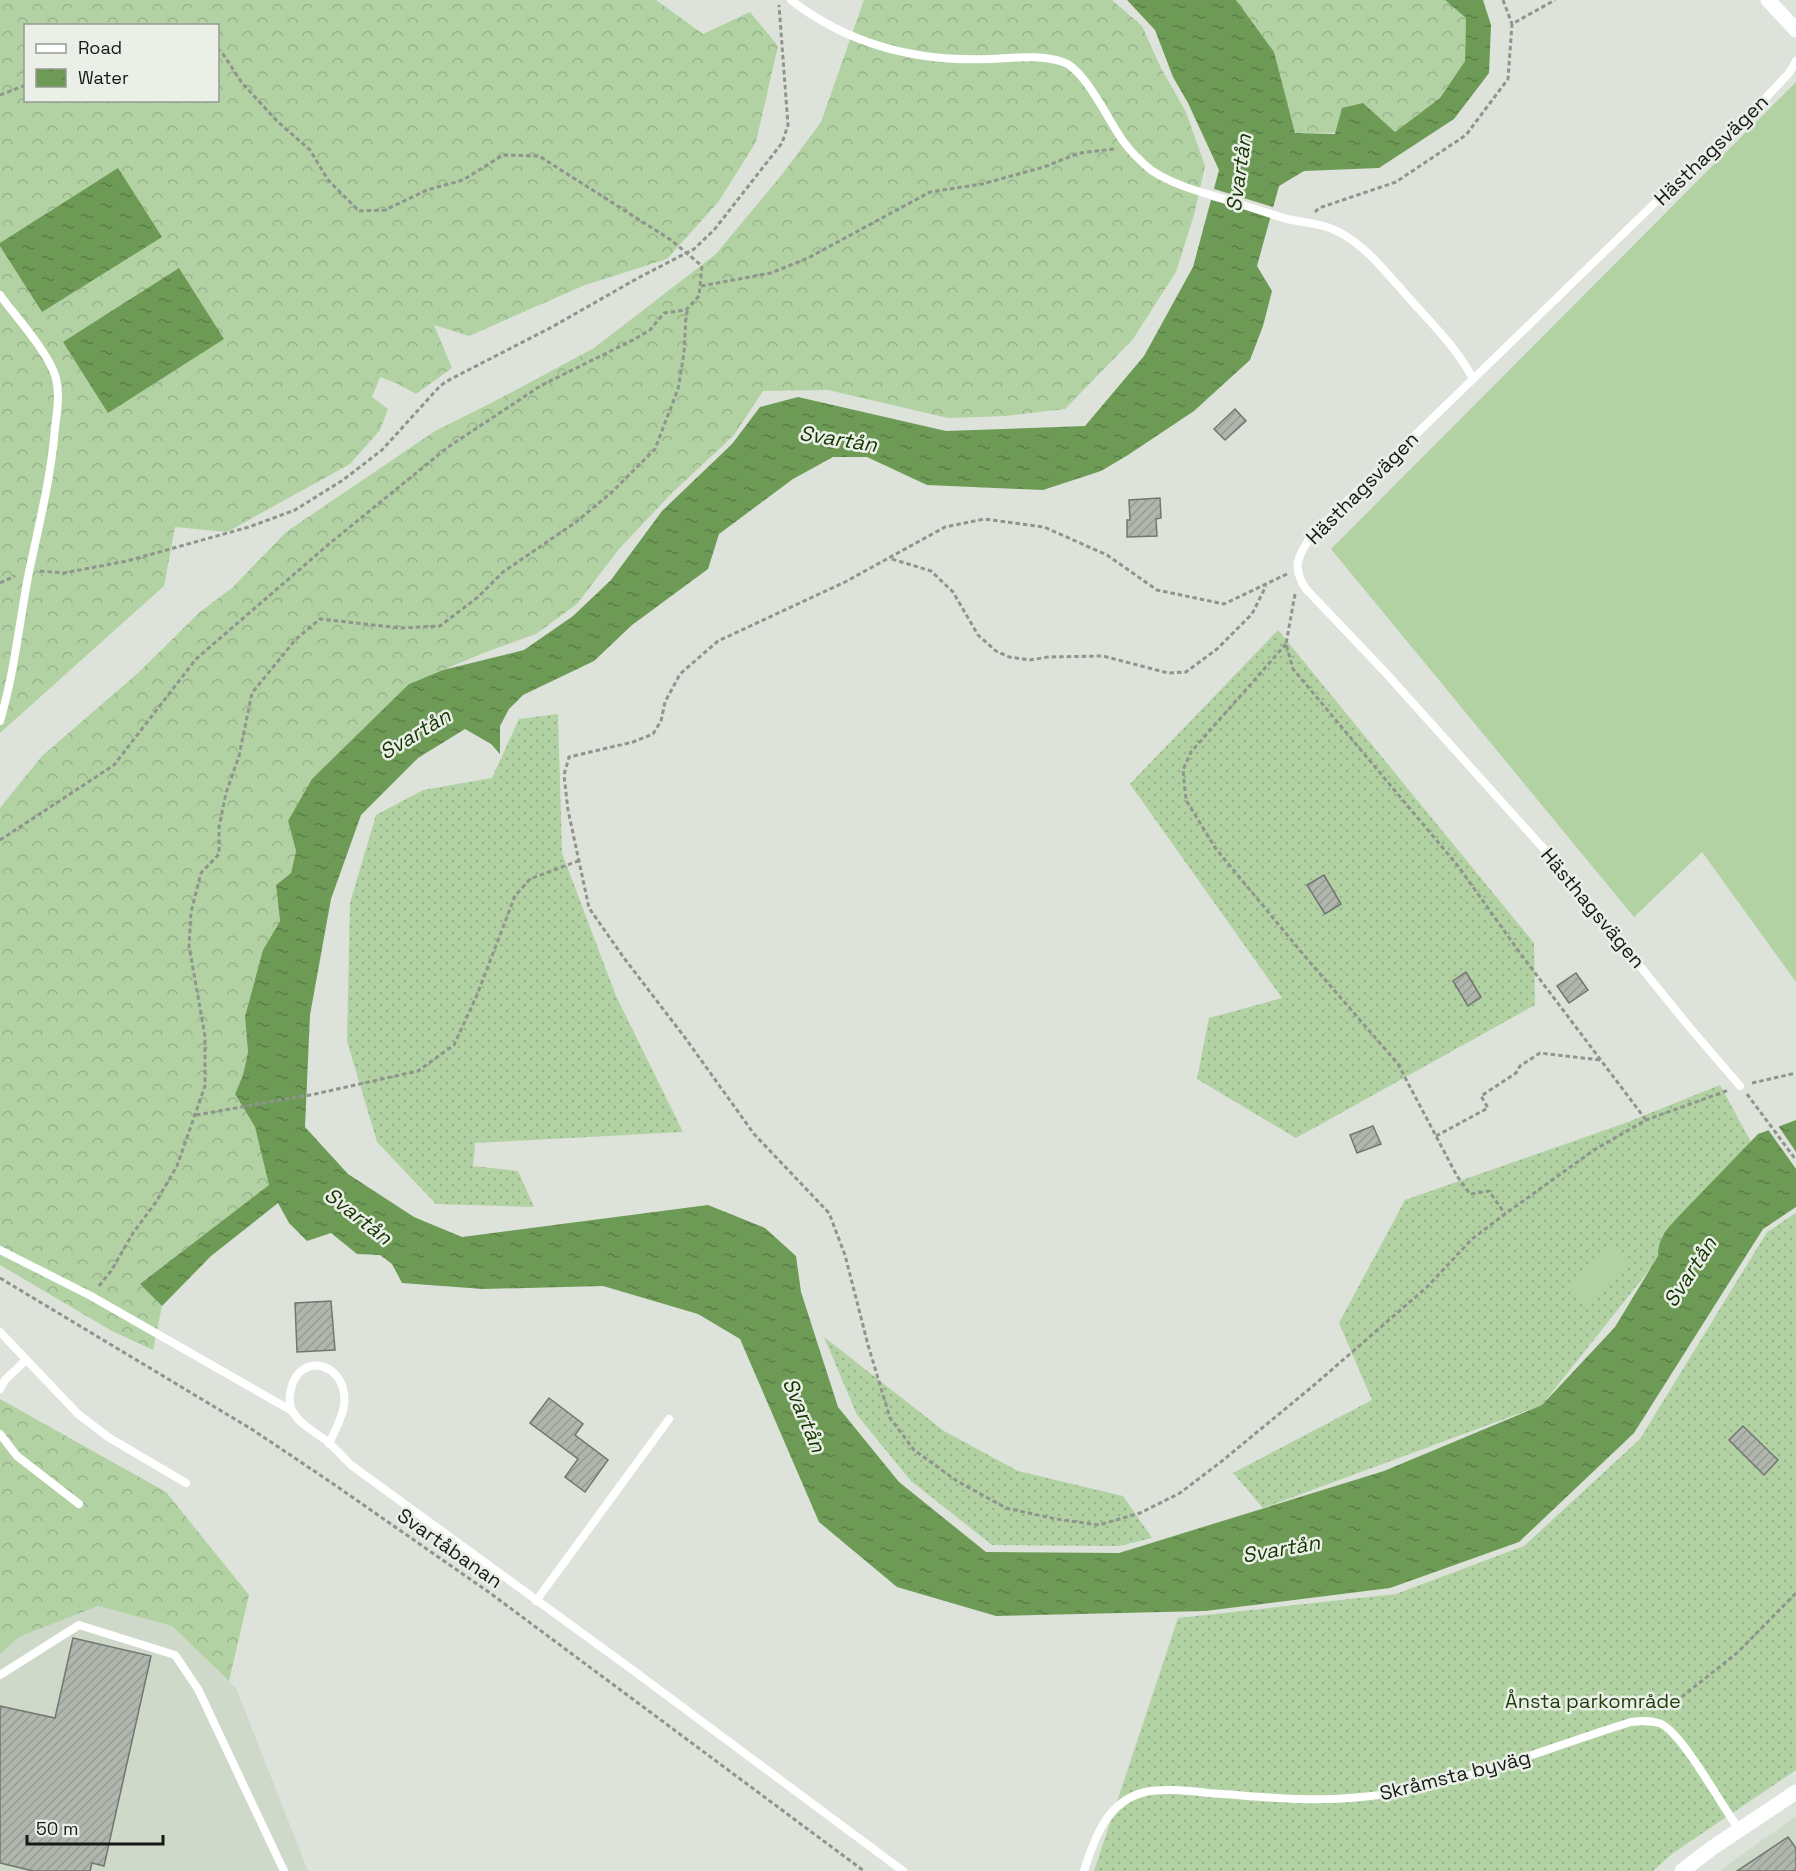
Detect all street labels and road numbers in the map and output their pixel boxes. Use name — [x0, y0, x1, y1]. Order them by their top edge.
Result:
street label: Hästhagsvägen — [1648, 89, 1774, 211]
street label: Hästhagsvägen — [1300, 426, 1424, 550]
street label: Hästhagsvägen — [1535, 843, 1651, 973]
street label: Svartåbanan — [392, 1502, 508, 1594]
street label: Skråmsta byväg — [1377, 1744, 1533, 1806]

